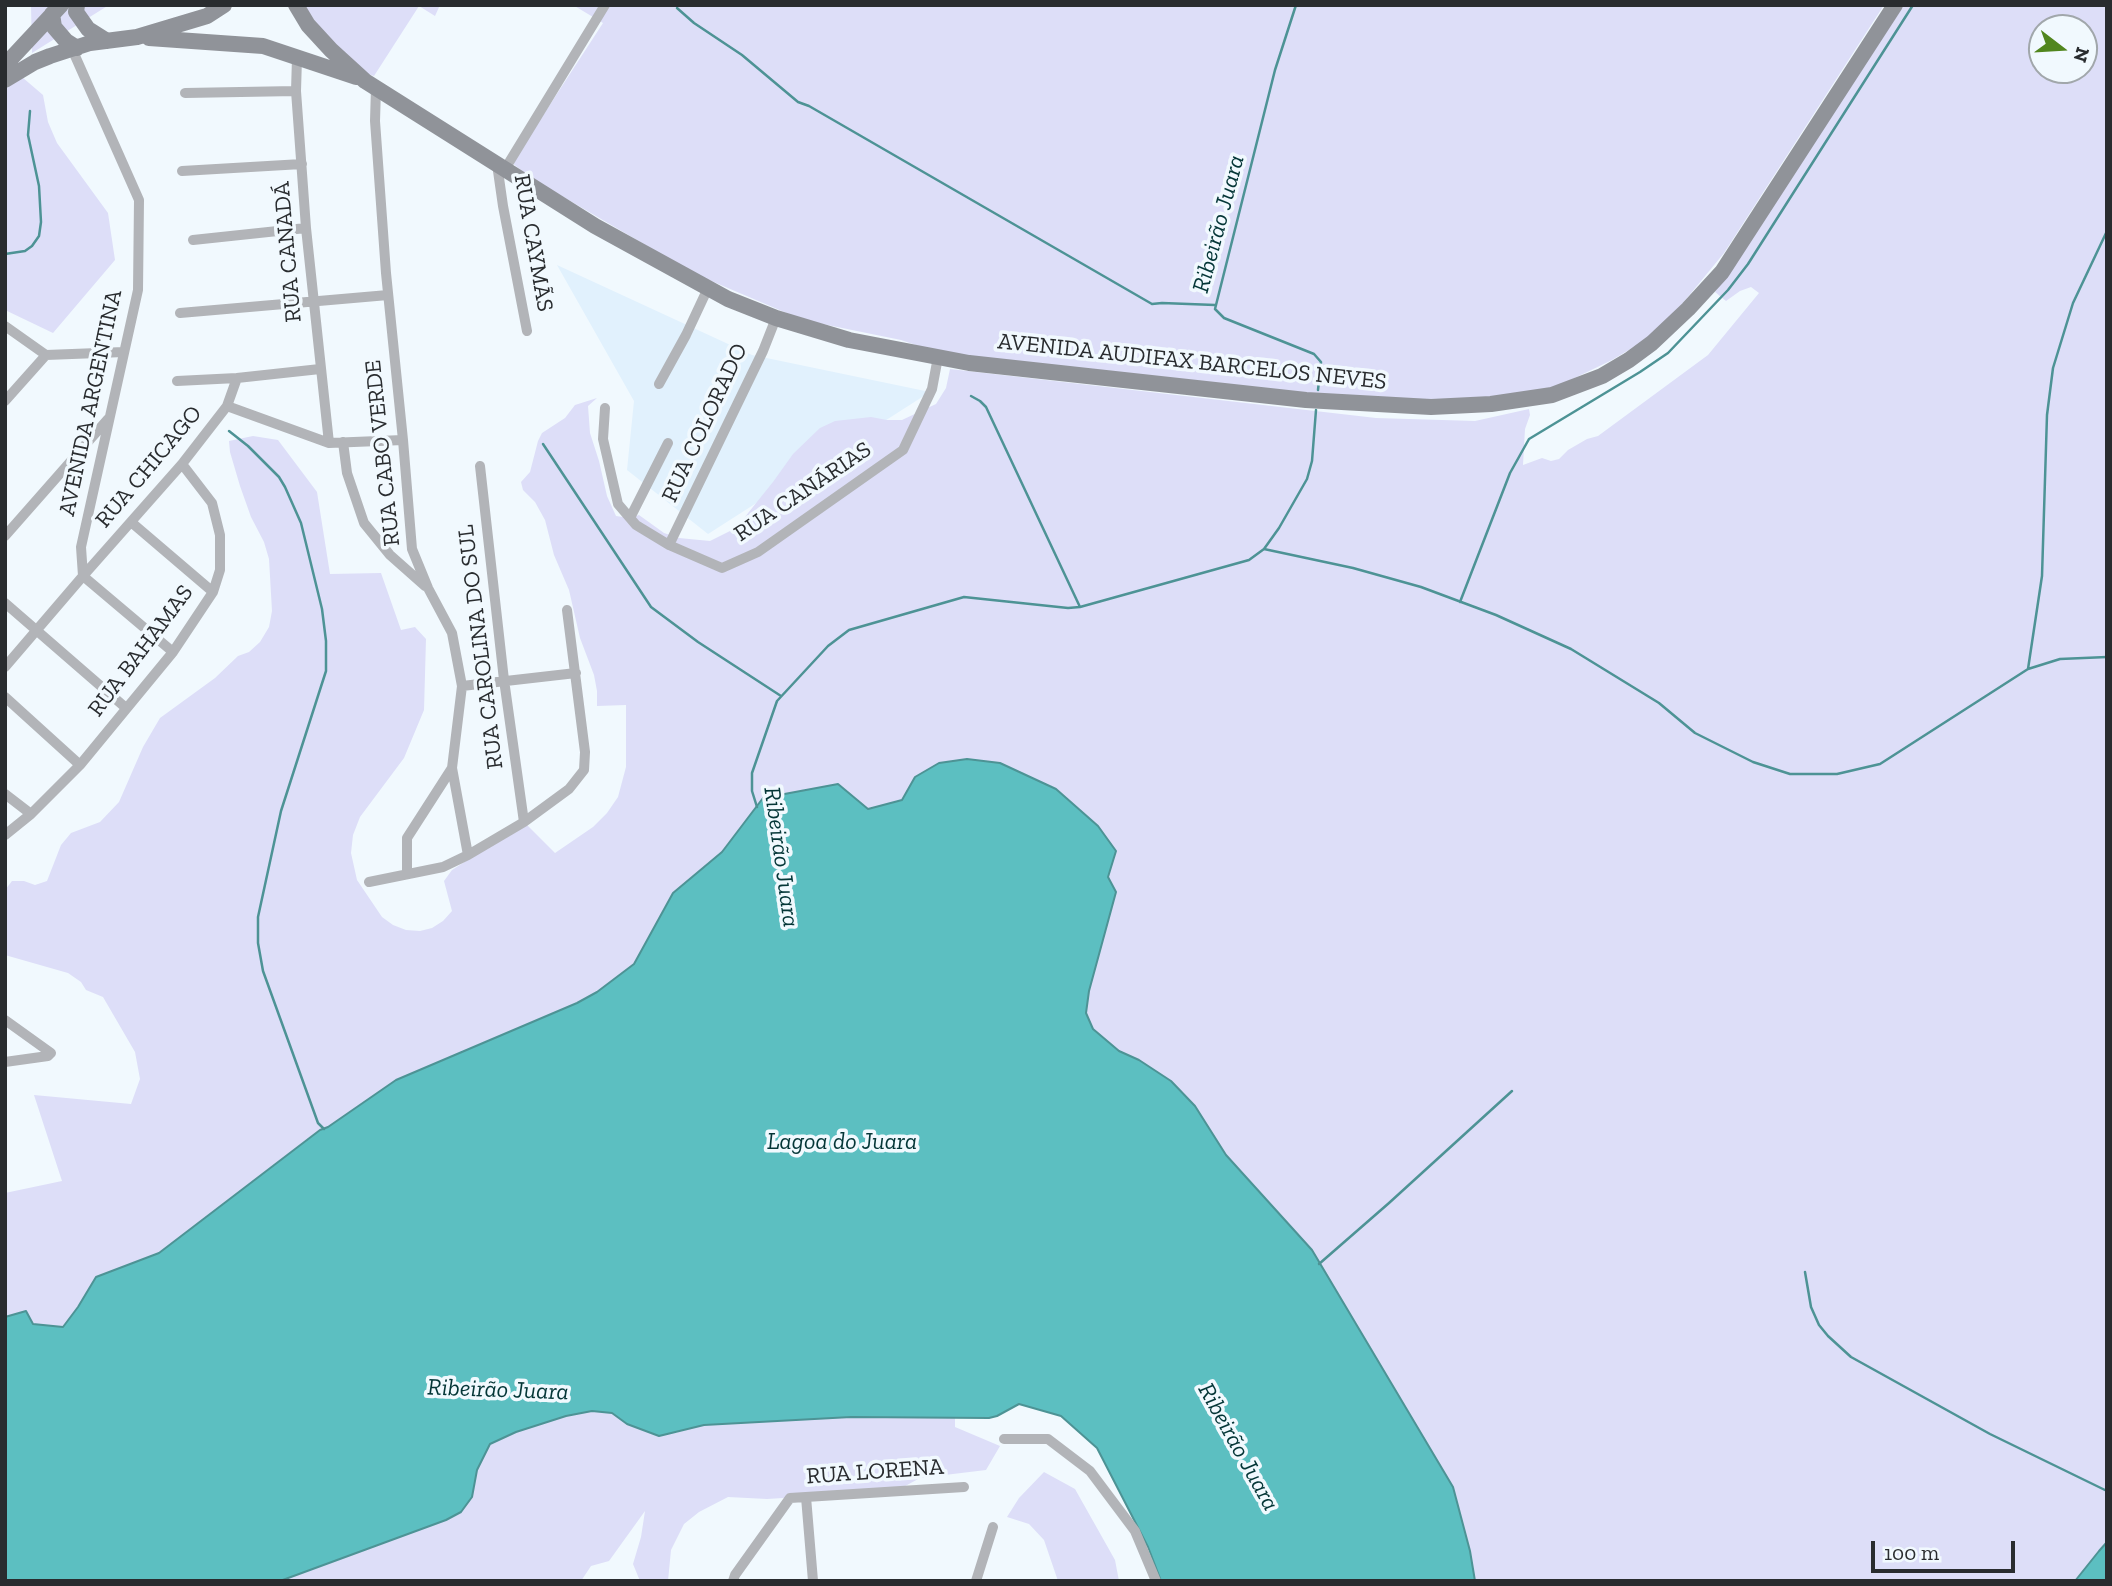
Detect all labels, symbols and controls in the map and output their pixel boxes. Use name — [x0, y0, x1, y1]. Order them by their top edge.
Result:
north arrow — [2028, 14, 2098, 84]
text: N — [2069, 44, 2095, 65]
water label: Ribeirão Juara — [1187, 152, 1251, 296]
street label: RUA CAYMÃS — [507, 172, 559, 314]
street label: RUA CANADÁ — [268, 181, 308, 323]
street label: AVENIDA ARGENTINA — [54, 288, 128, 518]
street label: AVENIDA AUDIFAX BARCELOS NEVES — [996, 328, 1388, 396]
street label: RUA COLORADO — [656, 339, 754, 507]
street label: RUA CABO VERDE — [359, 358, 407, 548]
street label: RUA CHICAGO — [90, 400, 208, 534]
street label: RUA CANÁRIAS — [729, 436, 877, 548]
street label: RUA CAROLINA DO SUL — [452, 523, 510, 771]
street label: RUA BAHAMAS — [83, 580, 199, 722]
water label: Ribeirão Juara — [757, 785, 805, 929]
water label: Lagoa do Juara — [767, 1128, 917, 1156]
water label: Ribeirão Juara — [427, 1373, 569, 1407]
water label: Ribeirão Juara — [1191, 1378, 1285, 1516]
street label: RUA LORENA — [805, 1453, 945, 1491]
scale bar — [1874, 1526, 2018, 1570]
text: 100 m — [1884, 1540, 1939, 1565]

